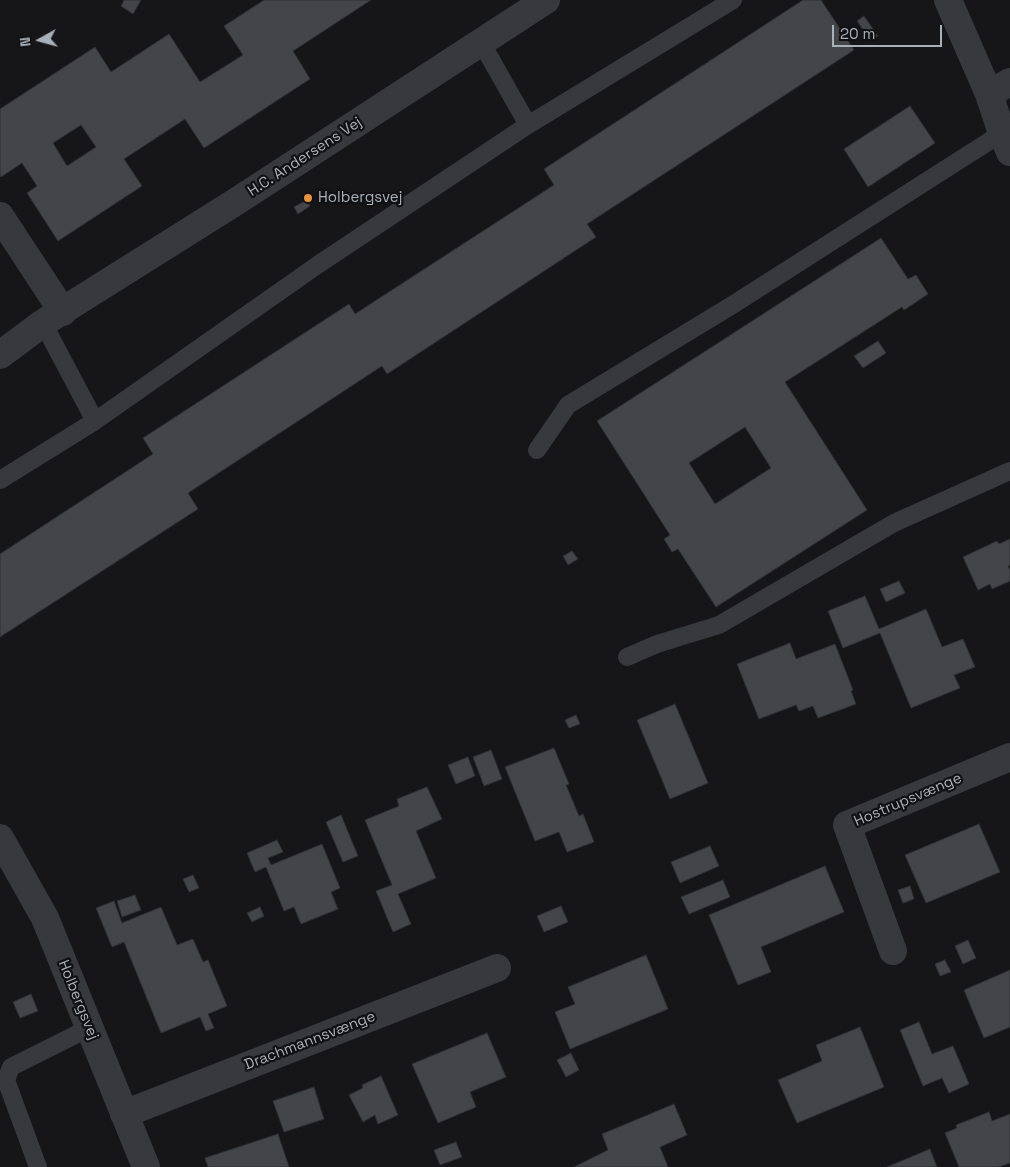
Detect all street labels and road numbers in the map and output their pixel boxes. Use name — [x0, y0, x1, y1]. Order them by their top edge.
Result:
street label: H.C. Andersens Vej — [245, 113, 365, 201]
street label: Hostrupsvænge — [851, 769, 965, 831]
street label: Holbergsvej — [54, 958, 102, 1042]
street label: Drachmannsvænge — [242, 1008, 378, 1074]

